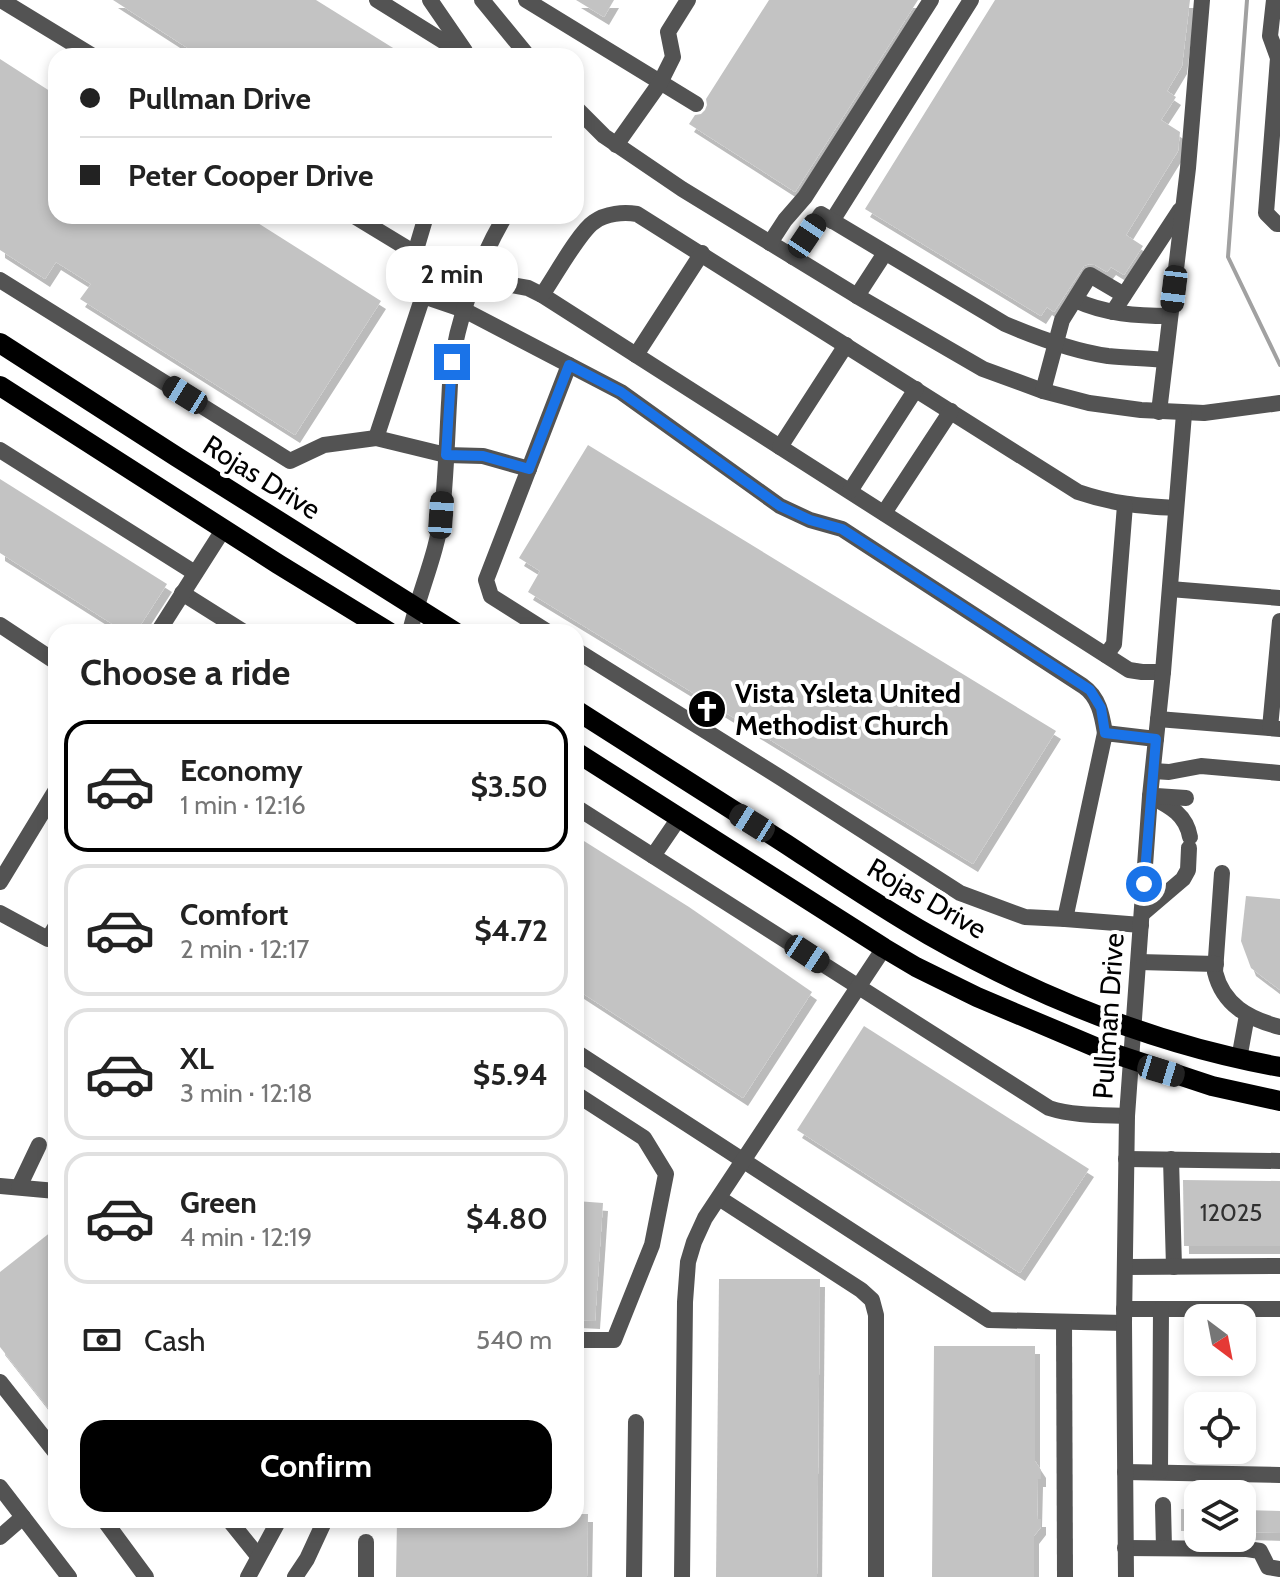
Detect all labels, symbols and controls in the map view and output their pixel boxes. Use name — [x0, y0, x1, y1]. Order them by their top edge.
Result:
text: Pullman Drive — [128, 80, 311, 117]
text: Peter Cooper Drive — [128, 157, 373, 194]
car — [784, 209, 830, 263]
callout: 2 min — [386, 246, 518, 302]
text: 2 min — [421, 258, 483, 290]
car — [1159, 264, 1189, 314]
route end — [434, 344, 470, 380]
car — [158, 372, 212, 418]
street label: Rojas Drive — [197, 428, 327, 526]
car — [427, 490, 455, 540]
text: Choose a ride — [80, 650, 290, 694]
place label: Vista Ysleta United Methodist Church — [735, 676, 961, 742]
church icon: Vista Ysleta United Methodist Church — [686, 688, 728, 730]
icon: car — [84, 750, 156, 822]
text: Economy — [180, 752, 303, 789]
text: $3.50 — [470, 768, 548, 805]
text: 1 min · 12:16 — [180, 789, 306, 821]
car — [725, 800, 779, 846]
street label: Rojas Drive — [861, 850, 993, 946]
route start — [1126, 866, 1162, 902]
icon: car — [84, 894, 156, 966]
text: Comfort — [180, 896, 288, 933]
text: $4.72 — [474, 912, 548, 949]
car — [780, 931, 834, 977]
street label: Pullman Drive — [1085, 932, 1131, 1100]
text: 2 min · 12:17 — [180, 933, 309, 965]
icon: car — [84, 1038, 156, 1110]
text: XL — [180, 1040, 214, 1077]
car — [1135, 1053, 1187, 1089]
text: $5.94 — [473, 1056, 548, 1093]
text: 3 min · 12:18 — [180, 1077, 312, 1109]
icon: car — [84, 1182, 156, 1254]
text: Green — [180, 1184, 257, 1221]
house number: 12025 — [1200, 1198, 1262, 1227]
text: $4.80 — [466, 1200, 548, 1237]
text: 4 min · 12:19 — [180, 1221, 312, 1253]
north arrow — [1184, 1304, 1256, 1376]
map controls — [1184, 1304, 1256, 1552]
icon: cash — [80, 1318, 124, 1362]
text: Cash — [144, 1322, 206, 1359]
text: 540 m — [476, 1324, 552, 1356]
button: locate — [1184, 1392, 1256, 1464]
button: Confirm — [80, 1420, 552, 1512]
button: layers — [1184, 1480, 1256, 1552]

